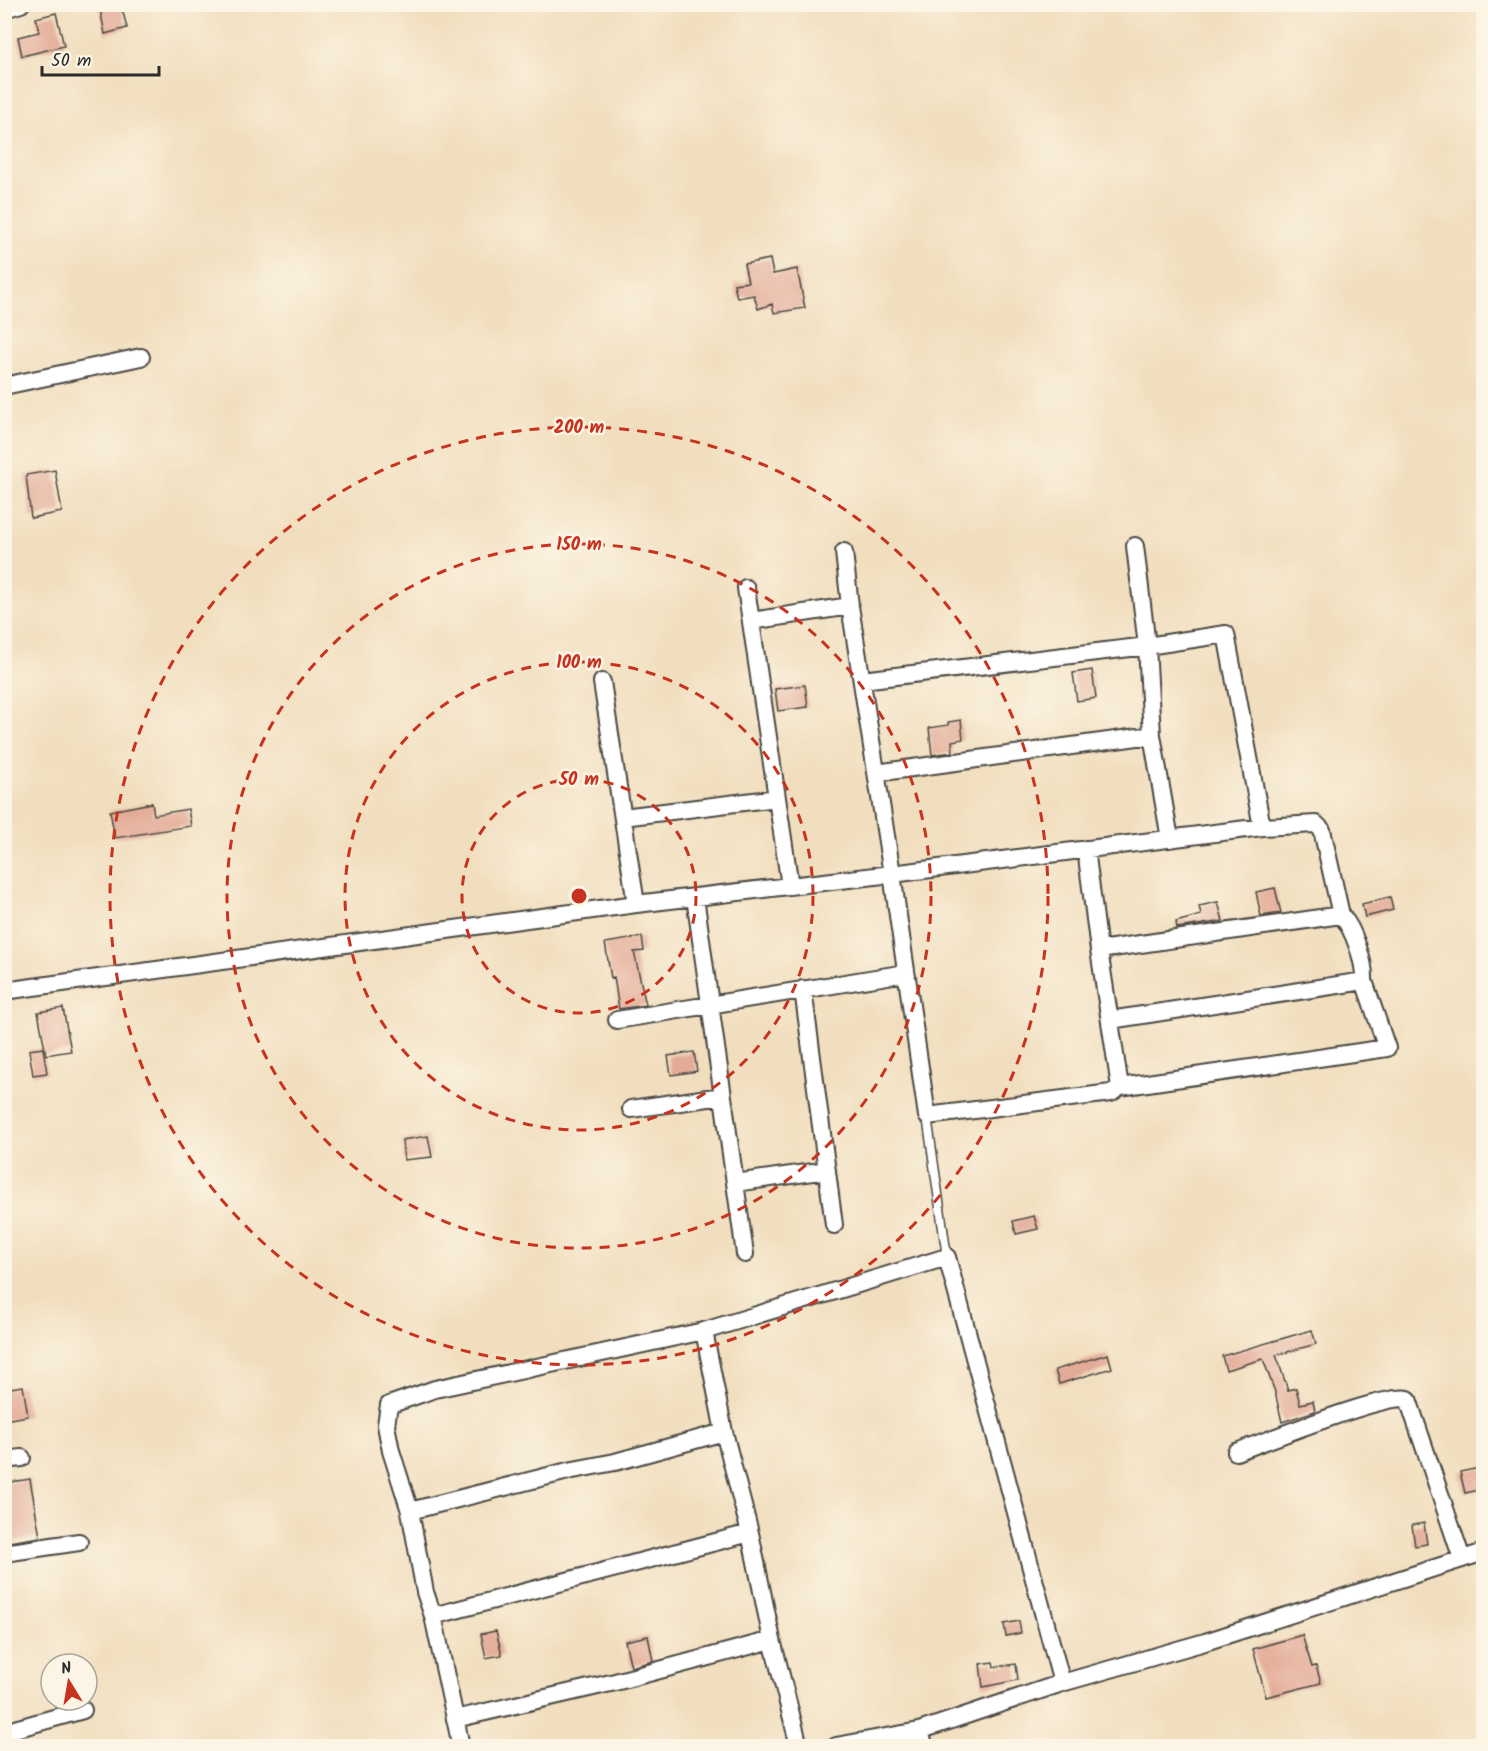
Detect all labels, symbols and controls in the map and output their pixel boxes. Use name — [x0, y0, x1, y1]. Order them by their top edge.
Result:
scale bar — [42, 39, 159, 77]
text: 50 m — [51, 47, 91, 76]
text: 200 m — [554, 414, 605, 443]
text: 150 m — [556, 531, 602, 560]
text: 100 m — [556, 649, 602, 678]
text: 50 m — [558, 766, 599, 795]
centre of rings — [569, 886, 589, 906]
north arrow — [39, 1652, 99, 1712]
text: N — [59, 1656, 74, 1682]

